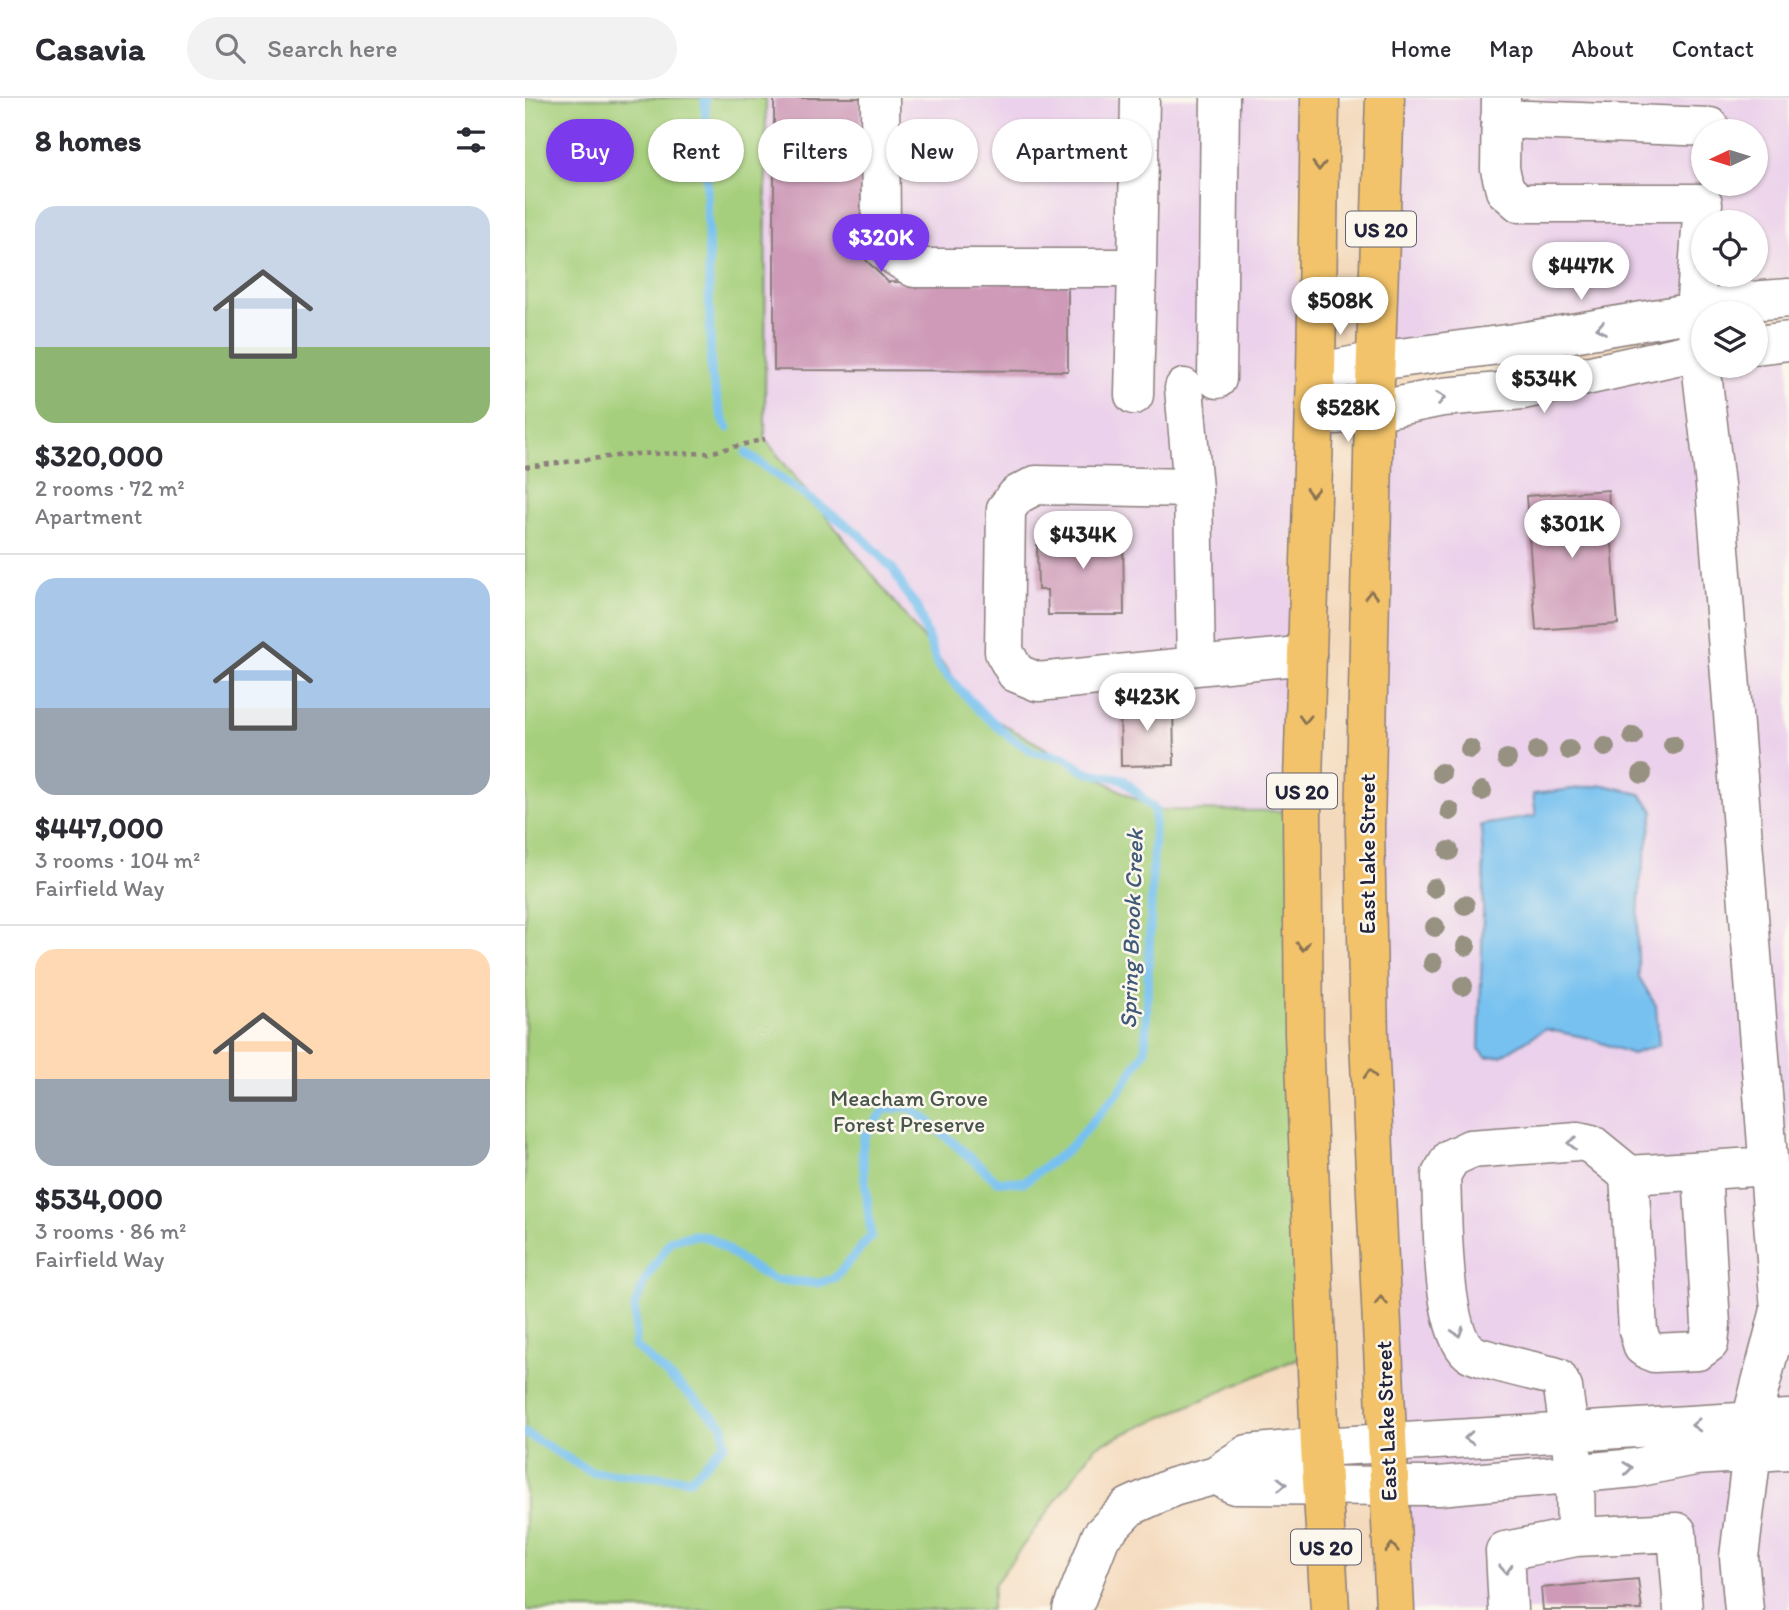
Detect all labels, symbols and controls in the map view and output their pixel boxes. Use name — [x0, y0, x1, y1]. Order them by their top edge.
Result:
search box — [187, 17, 677, 80]
text: Casavia — [35, 29, 145, 68]
icon: search — [211, 29, 249, 67]
text: Search here — [267, 32, 398, 64]
text: Home — [1391, 34, 1451, 63]
text: Map — [1489, 34, 1533, 63]
text: About — [1571, 34, 1634, 63]
text: Contact — [1672, 34, 1754, 63]
chip: Buy — [546, 119, 634, 182]
chip: Rent — [648, 119, 744, 182]
chip: Filters — [758, 119, 872, 182]
chip: New — [886, 119, 978, 182]
chip: Apartment — [992, 119, 1152, 182]
north arrow — [1691, 119, 1767, 196]
map controls — [1691, 119, 1768, 378]
icon: filters — [452, 121, 490, 159]
text: 8 homes — [35, 122, 142, 159]
one-way arrow — [1311, 161, 1327, 172]
button: locate — [1691, 210, 1768, 287]
road number: US 20 — [1346, 212, 1416, 246]
pin: $320K — [832, 214, 930, 274]
text: $320K — [848, 223, 914, 251]
pin: $447K — [1532, 242, 1630, 302]
icon: home — [200, 251, 326, 377]
text: $447K — [1548, 251, 1614, 279]
pin: $508K — [1291, 278, 1389, 337]
text: $508K — [1307, 286, 1373, 314]
button: layers — [1691, 301, 1768, 378]
one-way arrow — [1595, 320, 1607, 335]
pin: $534K — [1495, 356, 1593, 415]
text: $534K — [1512, 364, 1576, 392]
pin: $528K — [1299, 384, 1397, 444]
one-way arrow — [1435, 391, 1447, 406]
text: $528K — [1316, 393, 1380, 421]
text: $320,000 — [35, 437, 163, 474]
text: 2 rooms · 72 m² — [35, 474, 185, 502]
one-way arrow — [1305, 486, 1320, 497]
pin: $301K — [1523, 500, 1621, 560]
text: Apartment — [35, 502, 142, 530]
text: $301K — [1540, 509, 1604, 537]
pin: $434K — [1034, 512, 1132, 571]
text: $434K — [1050, 520, 1116, 548]
one-way arrow — [1363, 589, 1378, 600]
icon: home — [200, 623, 326, 749]
pin: $423K — [1098, 674, 1196, 733]
text: $423K — [1115, 682, 1179, 710]
one-way arrow — [1297, 714, 1312, 725]
street label: East Lake Street — [1353, 773, 1381, 934]
road number: US 20 — [1267, 774, 1337, 808]
text: $447,000 — [35, 809, 164, 846]
water label: Spring Brook Creek — [1113, 827, 1149, 1029]
text: 3 rooms · 104 m² — [35, 846, 200, 874]
text: Fairfield Way — [35, 874, 164, 902]
one-way arrow — [1295, 942, 1311, 952]
icon: home — [200, 994, 326, 1120]
one-way arrow — [1363, 1068, 1378, 1079]
park label: Meacham Grove Forest Preserve — [830, 1084, 988, 1138]
one-way arrow — [1566, 1135, 1577, 1150]
text: $534,000 — [35, 1180, 163, 1217]
text: 3 rooms · 86 m² — [35, 1217, 187, 1245]
text: Fairfield Way — [35, 1245, 164, 1273]
one-way arrow — [1374, 1296, 1389, 1307]
one-way arrow — [1449, 1325, 1464, 1337]
street label: East Lake Street — [1369, 1340, 1403, 1502]
one-way arrow — [1691, 1417, 1702, 1432]
one-way arrow — [1464, 1430, 1475, 1445]
one-way arrow — [1622, 1461, 1634, 1476]
one-way arrow — [1278, 1476, 1288, 1492]
road number: US 20 — [1291, 1530, 1361, 1564]
one-way arrow — [1385, 1542, 1400, 1553]
one-way arrow — [1499, 1564, 1514, 1575]

